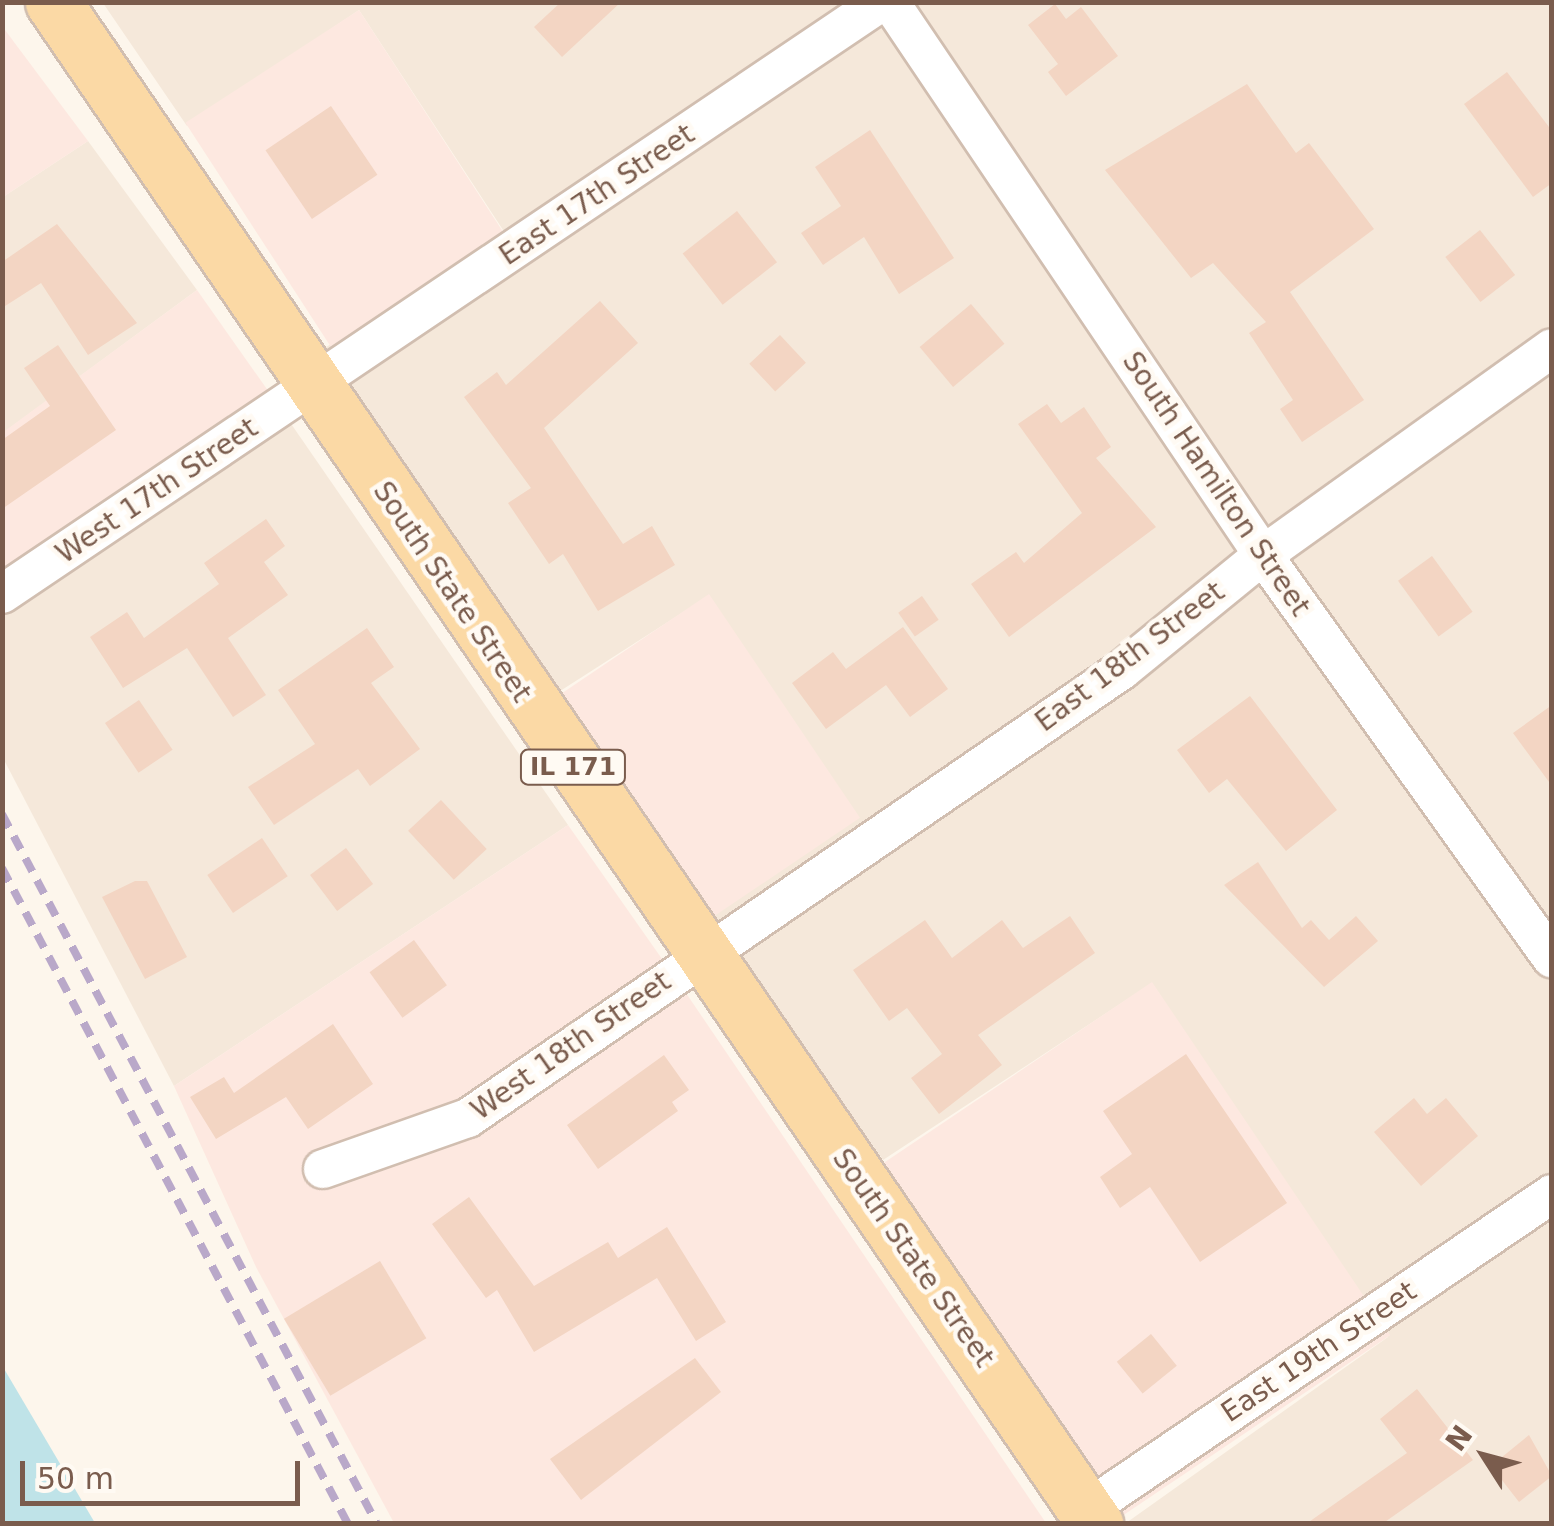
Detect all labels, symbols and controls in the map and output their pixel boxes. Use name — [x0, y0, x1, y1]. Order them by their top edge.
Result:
street label: East 17th Street — [493, 117, 701, 273]
street label: South Hamilton Street — [1115, 346, 1317, 622]
street label: West 17th Street — [50, 411, 264, 571]
street label: South State Street — [366, 476, 538, 708]
street label: East 18th Street — [1029, 575, 1231, 739]
road number: IL 171 — [518, 747, 628, 787]
street label: West 18th Street — [465, 965, 677, 1127]
street label: South State Street — [825, 1143, 1001, 1373]
street label: East 19th Street — [1215, 1274, 1423, 1430]
north arrow — [1434, 1406, 1534, 1506]
text: N — [1439, 1419, 1480, 1457]
scale bar — [25, 1441, 305, 1503]
text: 50 m — [37, 1461, 114, 1496]

